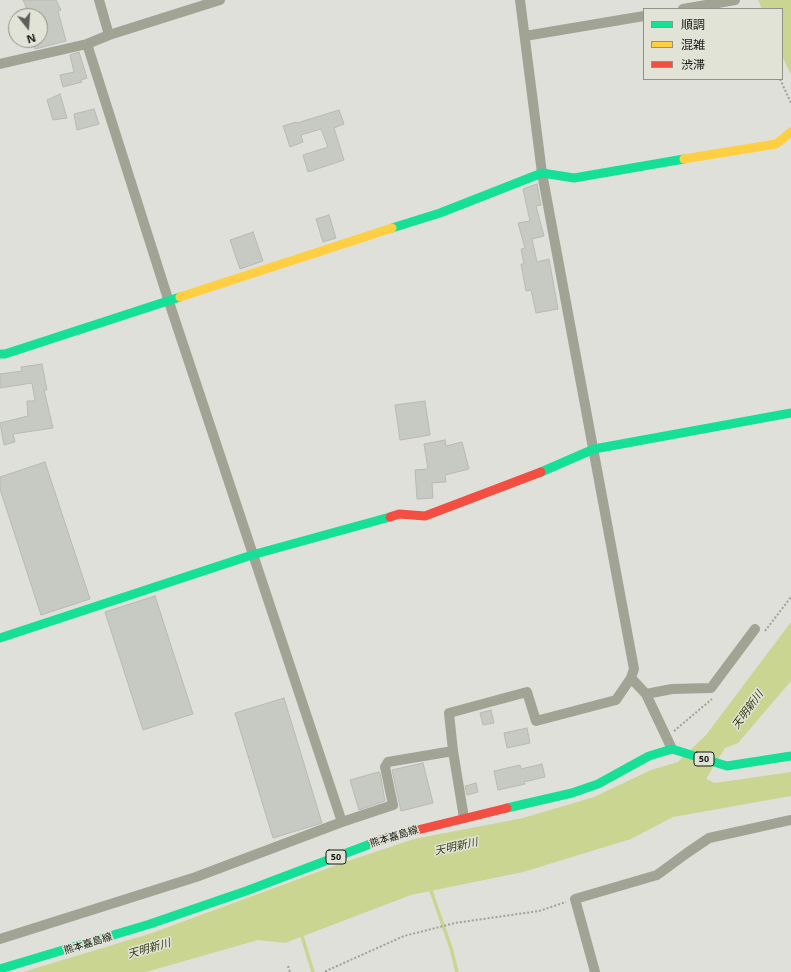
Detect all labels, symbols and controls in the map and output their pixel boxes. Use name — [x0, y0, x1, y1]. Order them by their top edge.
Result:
north arrow — [8, 8, 48, 48]
legend — [643, 8, 783, 80]
text: 順調 — [681, 16, 705, 33]
text: N — [25, 31, 38, 47]
text: 混雑 — [681, 36, 705, 53]
text: 渋滞 — [681, 56, 705, 73]
water label: 天明新川 — [730, 688, 766, 732]
road number: 50 — [694, 752, 714, 766]
street label: 熊本嘉島線 — [368, 824, 420, 850]
water label: 天明新川 — [433, 836, 479, 858]
road number: 50 — [326, 850, 346, 864]
street label: 熊本嘉島線 — [62, 931, 114, 957]
water label: 天明新川 — [126, 937, 172, 961]

